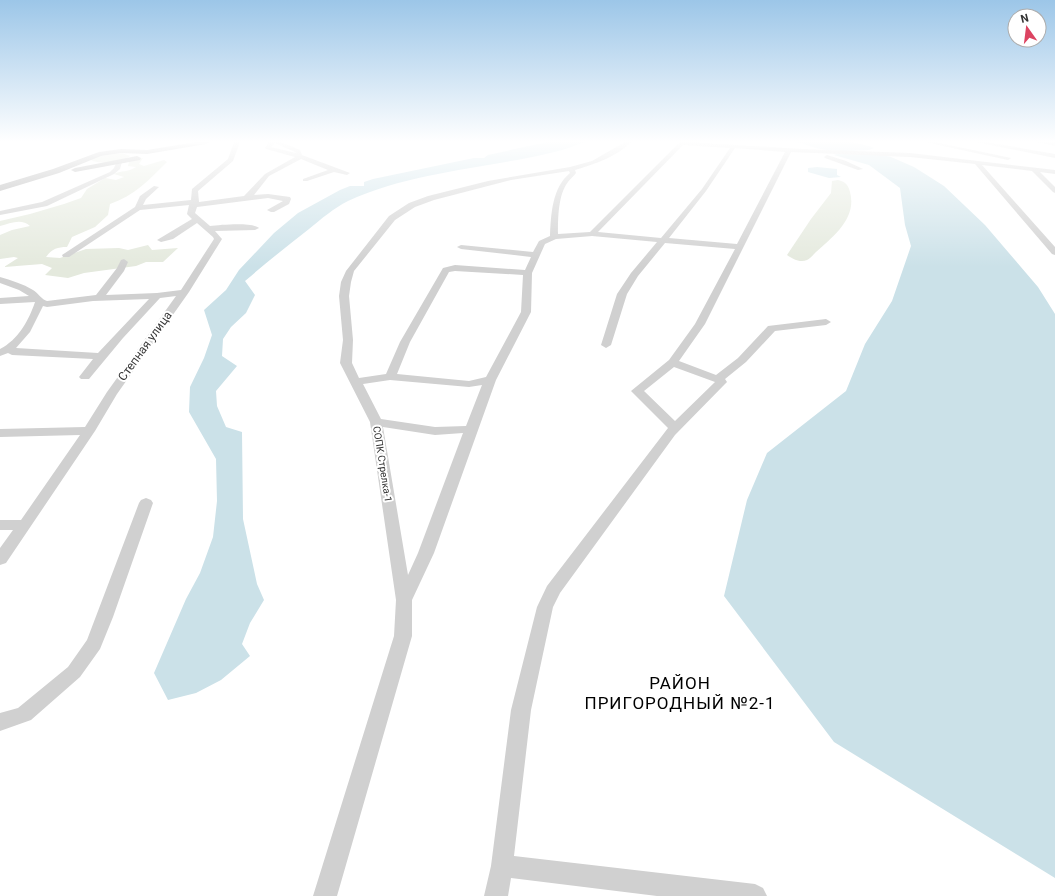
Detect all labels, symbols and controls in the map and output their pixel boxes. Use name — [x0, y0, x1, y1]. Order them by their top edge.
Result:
north arrow — [1007, 8, 1047, 48]
text: N — [1019, 11, 1030, 26]
street label: Степная улица — [115, 309, 175, 383]
street label: СОПК Стрелка-1 — [371, 425, 394, 503]
district label: РАЙОН ПРИГОРОДНЫЙ №2-1 — [585, 673, 775, 713]

